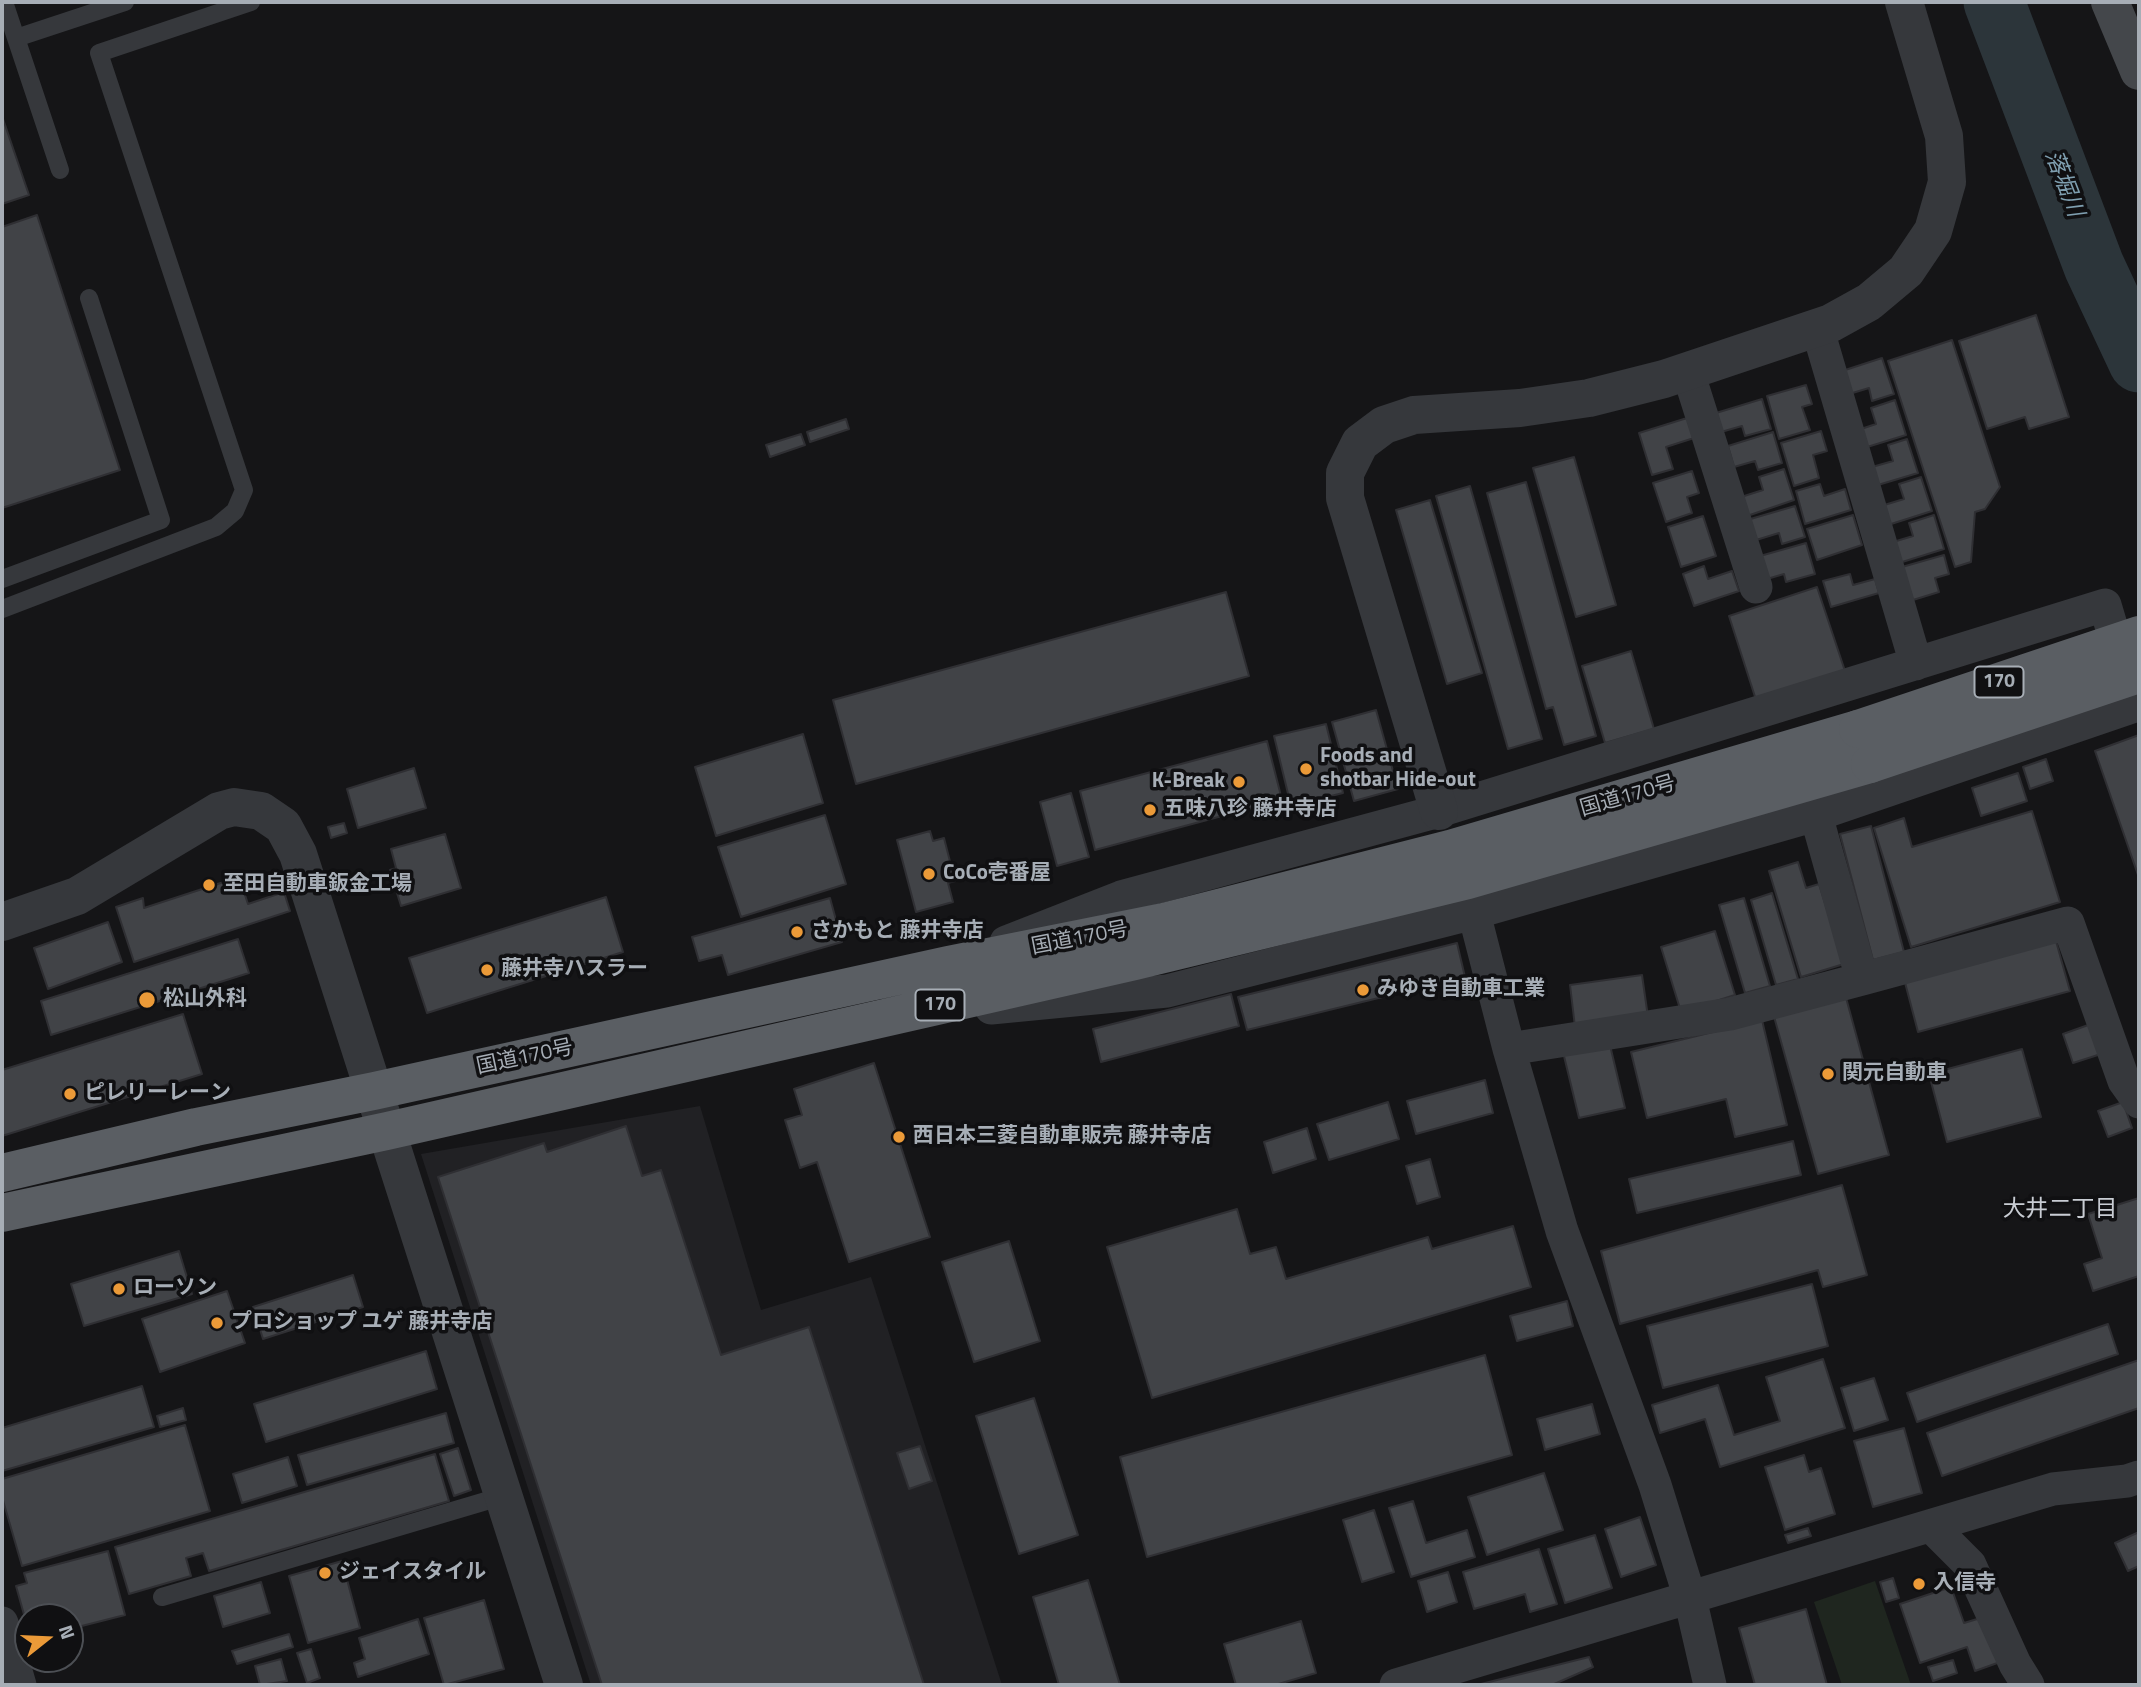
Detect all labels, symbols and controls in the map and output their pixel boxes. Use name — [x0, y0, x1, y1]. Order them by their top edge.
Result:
water label: 落堀川 — [2038, 147, 2088, 221]
road number: 170 — [1974, 666, 2024, 698]
place label: Foods and shotbar Hide-out — [1320, 744, 1476, 794]
marker: Foods and shotbar Hide-out — [1298, 761, 1314, 777]
place label: K-Break — [1152, 769, 1225, 795]
street label: 国道170号 — [1577, 771, 1679, 823]
marker: K-Break — [1231, 774, 1247, 790]
place label: 五味八珍 藤井寺店 — [1164, 797, 1337, 823]
marker: 五味八珍 藤井寺店 — [1142, 802, 1158, 818]
place label: CoCo壱番屋 — [943, 861, 1051, 887]
marker: CoCo壱番屋 — [921, 866, 937, 882]
place label: 至田自動車鈑金工場 — [223, 872, 412, 898]
marker: 至田自動車鈑金工場 — [201, 877, 217, 893]
street label: 国道170号 — [1029, 917, 1131, 961]
place label: さかもと 藤井寺店 — [811, 919, 984, 945]
marker: さかもと 藤井寺店 — [789, 924, 805, 940]
place label: 藤井寺ハスラー — [501, 957, 648, 983]
marker: 藤井寺ハスラー — [479, 962, 495, 978]
place label: みゆき自動車工業 — [1377, 977, 1545, 1003]
marker: みゆき自動車工業 — [1355, 982, 1371, 998]
place label: 松山外科 — [163, 987, 247, 1013]
marker: 松山外科 — [137, 990, 157, 1010]
road number: 170 — [916, 990, 964, 1021]
street label: 国道170号 — [474, 1035, 576, 1081]
place label: 関元自動車 — [1842, 1061, 1947, 1087]
marker: 関元自動車 — [1820, 1066, 1836, 1082]
place label: ピレリーレーン — [84, 1081, 231, 1107]
marker: ピレリーレーン — [62, 1086, 78, 1102]
place label: 西日本三菱自動車販売 藤井寺店 — [913, 1124, 1212, 1150]
marker: 西日本三菱自動車販売 藤井寺店 — [891, 1129, 907, 1145]
district label: 大井二丁目 — [2003, 1196, 2117, 1224]
place label: ローソン — [133, 1276, 217, 1302]
marker: ローソン — [111, 1281, 127, 1297]
place label: プロショップ ユゲ 藤井寺店 — [231, 1310, 492, 1336]
marker: プロショップ ユゲ 藤井寺店 — [209, 1315, 225, 1331]
place label: ジェイスタイル — [339, 1560, 486, 1586]
marker: ジェイスタイル — [317, 1565, 333, 1581]
place label: 入信寺 — [1933, 1571, 1996, 1597]
marker: 入信寺 — [1911, 1576, 1927, 1592]
north arrow — [14, 1603, 84, 1673]
text: N — [52, 1621, 83, 1643]

